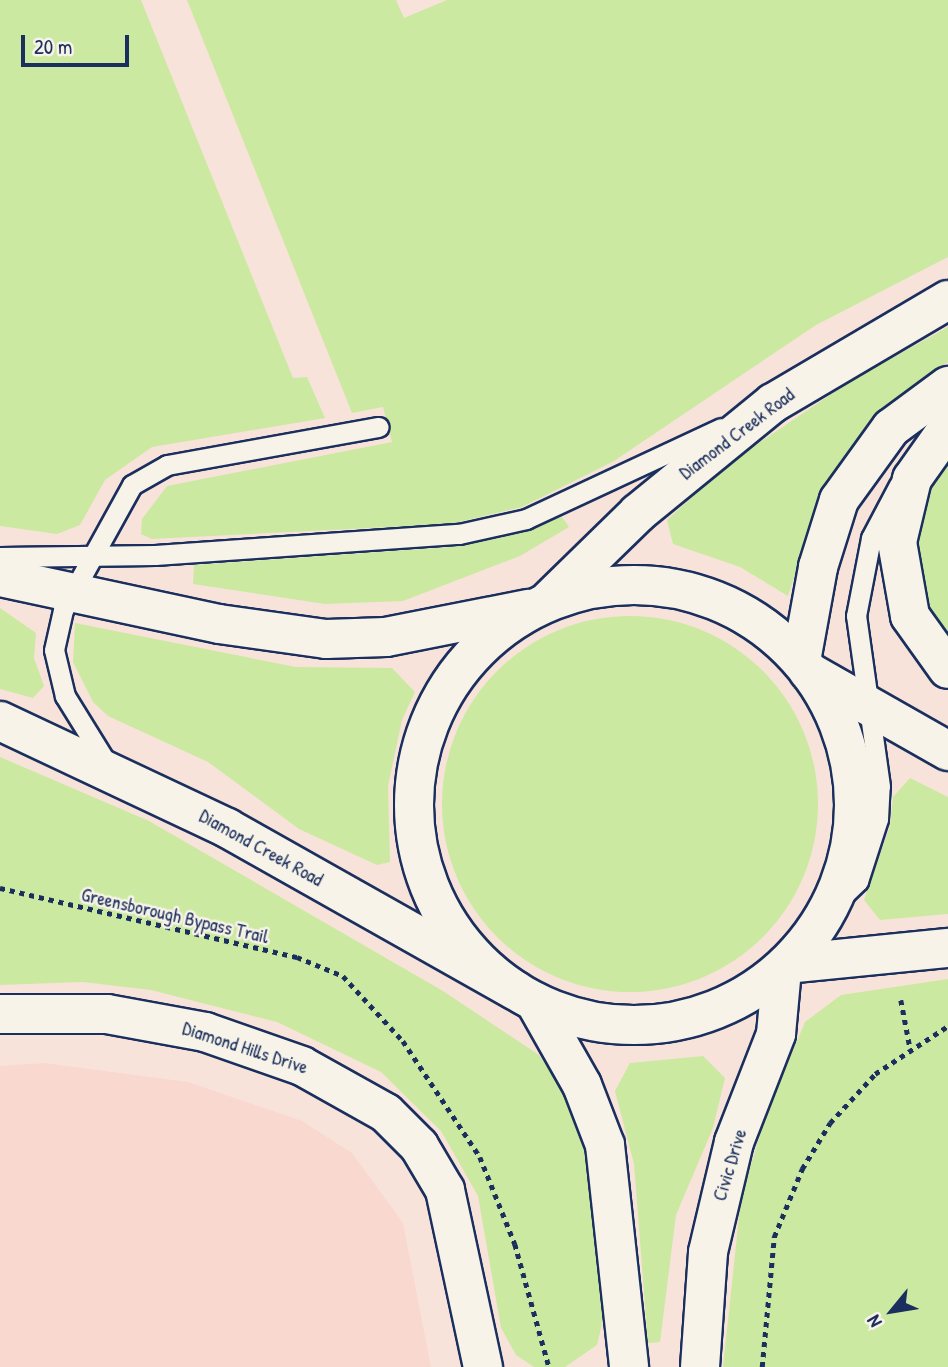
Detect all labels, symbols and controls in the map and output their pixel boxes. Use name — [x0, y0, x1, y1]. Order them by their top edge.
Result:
scale bar — [24, 21, 133, 65]
text: 20 m — [34, 32, 72, 61]
street label: Diamond Creek Road — [675, 383, 799, 485]
street label: Diamond Creek Road — [195, 805, 327, 891]
street label: Greensborough Bypass Trail — [79, 883, 271, 949]
street label: Diamond Hills Drive — [179, 1017, 311, 1079]
street label: Civic Drive — [708, 1126, 752, 1204]
north arrow — [857, 1276, 927, 1346]
text: N — [860, 1311, 888, 1332]

